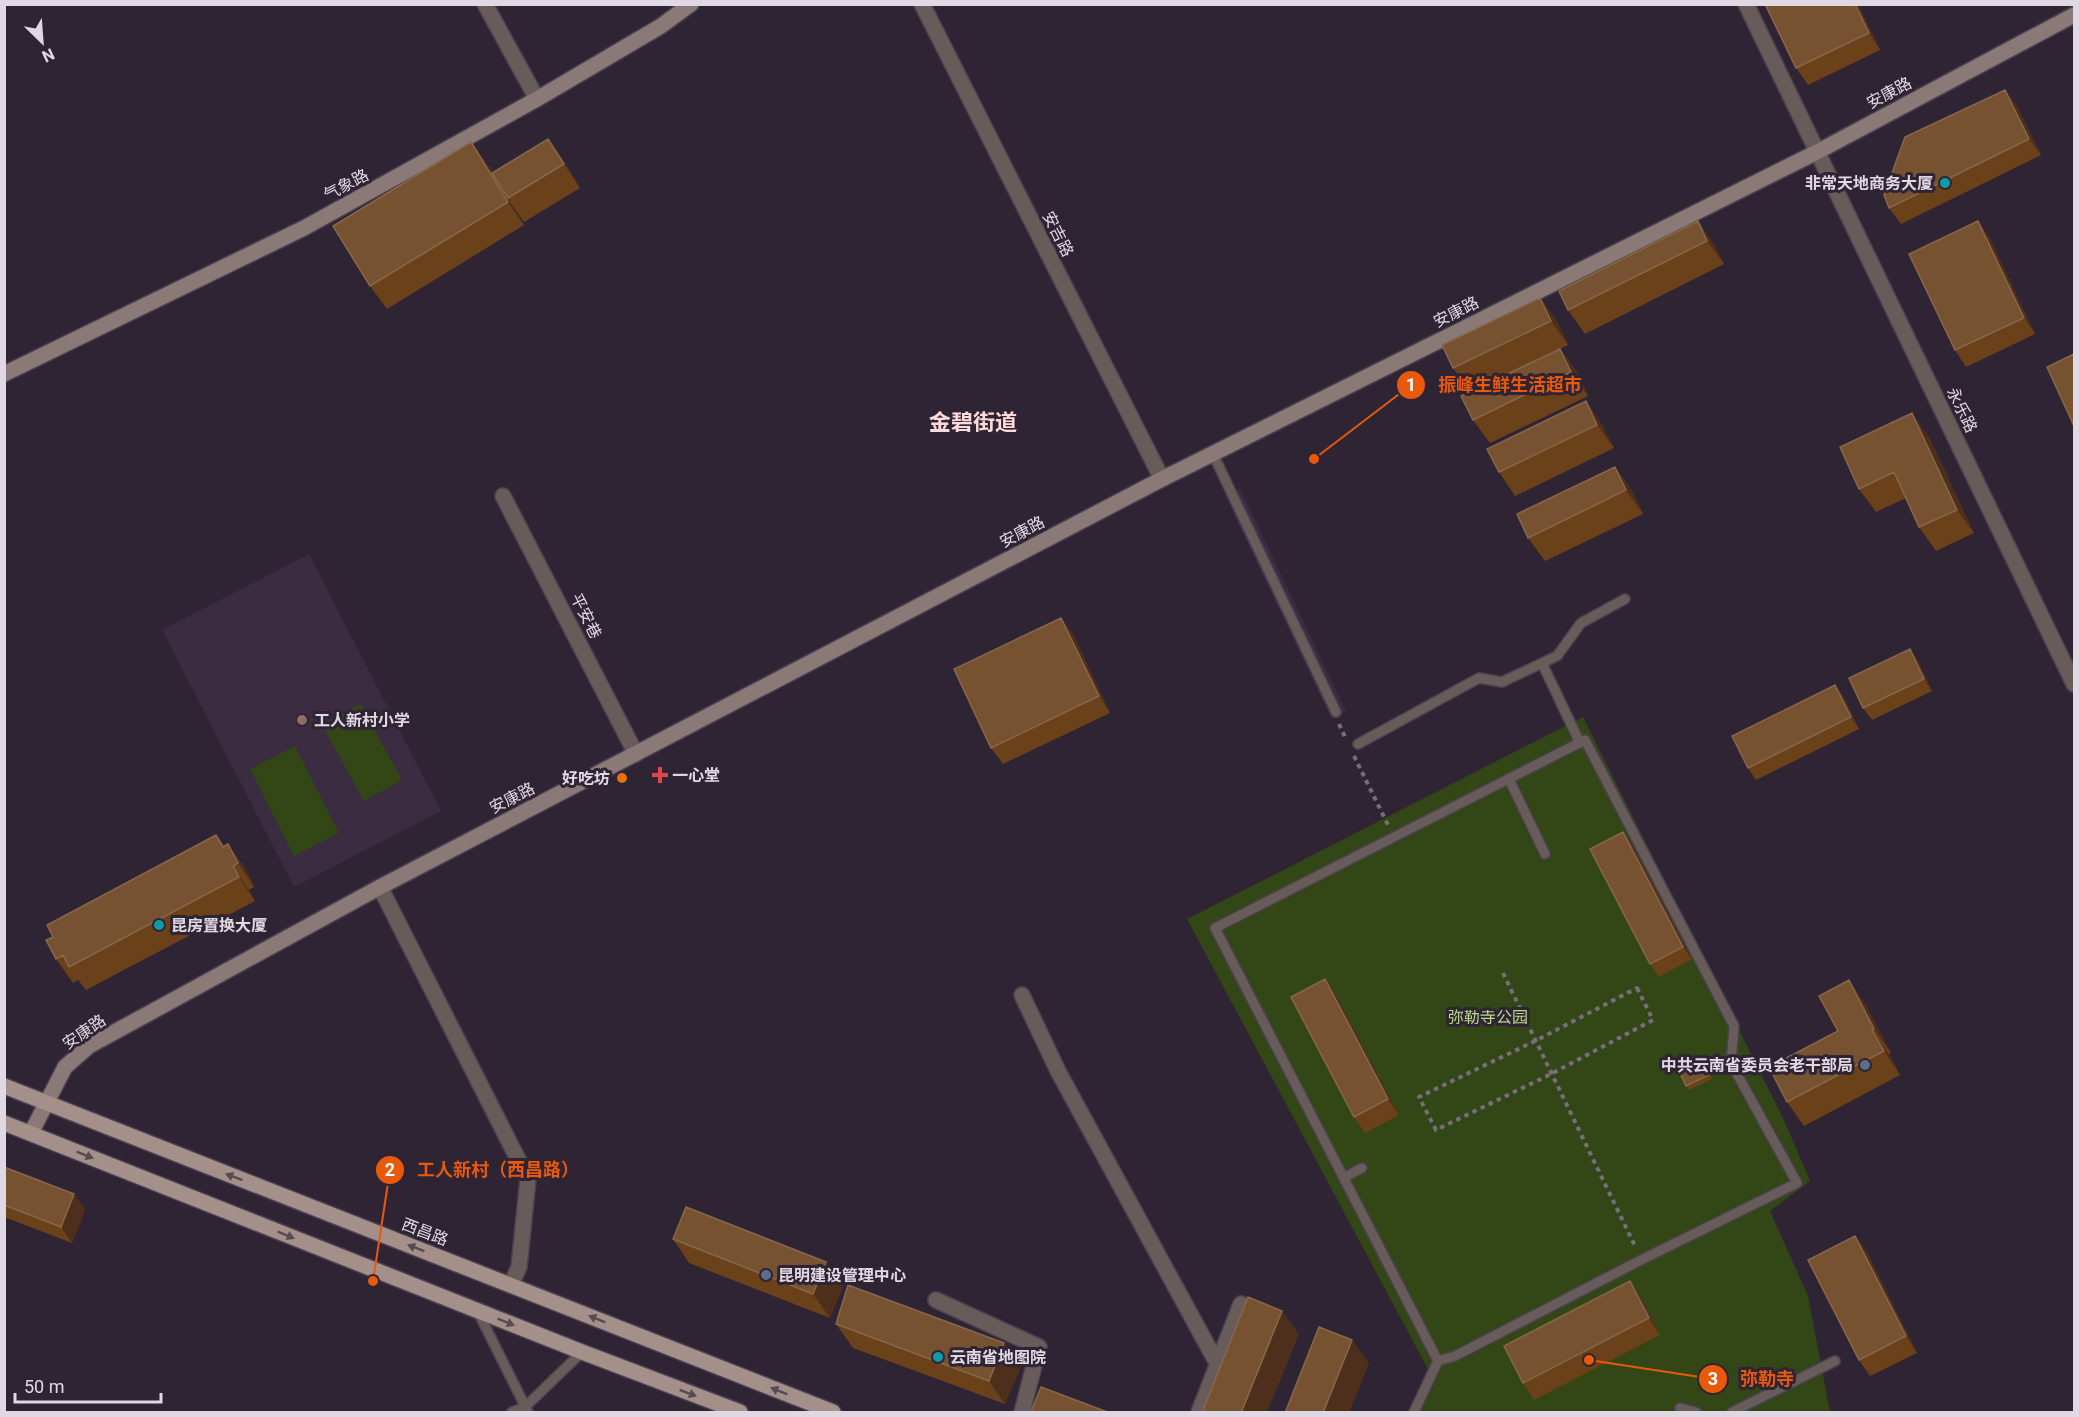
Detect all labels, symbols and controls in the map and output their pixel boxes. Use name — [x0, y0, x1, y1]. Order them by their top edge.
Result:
north arrow — [12, 12, 72, 72]
text: N — [39, 44, 57, 66]
street label: 安康路 — [1863, 73, 1915, 113]
street label: 气象路 — [320, 165, 372, 205]
place label: 非常天地商务大厦 — [1805, 174, 1933, 193]
marker: 非常天地商务大厦 — [1938, 176, 1952, 190]
street label: 安吉路 — [1039, 208, 1077, 260]
street label: 安康路 — [1430, 293, 1482, 331]
callout: 振峰生鲜生活超市 — [1396, 367, 1594, 403]
text: 1 — [1406, 374, 1416, 395]
text: 振峰生鲜生活超市 — [1438, 374, 1582, 395]
street label: 永乐路 — [1943, 384, 1981, 436]
district label: 金碧街道 — [929, 410, 1017, 435]
street label: 安康路 — [996, 512, 1048, 552]
street label: 平安巷 — [567, 590, 605, 642]
place label: 工人新村小学 — [314, 711, 410, 730]
marker: 工人新村小学 — [295, 713, 309, 727]
place label: 一心堂 — [672, 766, 720, 785]
marker: 一心堂 — [653, 768, 667, 782]
place label: 好吃坊 — [562, 769, 610, 788]
marker: 好吃坊 — [615, 771, 629, 785]
street label: 安康路 — [486, 779, 538, 817]
place label: 昆房置换大厦 — [171, 916, 267, 935]
marker: 昆房置换大厦 — [152, 918, 166, 932]
park label: 弥勒寺公园 — [1448, 1008, 1528, 1027]
street label: 安康路 — [59, 1011, 109, 1053]
place label: 中共云南省委员会老干部局 — [1661, 1056, 1853, 1075]
marker: 中共云南省委员会老干部局 — [1858, 1058, 1872, 1072]
one-way arrow — [76, 1151, 94, 1160]
callout: 工人新村（西昌路） — [375, 1152, 591, 1188]
text: 2 — [385, 1159, 395, 1180]
text: 工人新村（西昌路） — [417, 1159, 579, 1180]
one-way arrow — [225, 1172, 243, 1182]
street label: 西昌路 — [399, 1215, 451, 1249]
one-way arrow — [277, 1231, 295, 1240]
one-way arrow — [407, 1243, 425, 1252]
place label: 昆明建设管理中心 — [778, 1266, 906, 1285]
marker: 昆明建设管理中心 — [759, 1268, 773, 1282]
one-way arrow — [588, 1314, 606, 1324]
one-way arrow — [497, 1318, 515, 1327]
place label: 云南省地图院 — [950, 1348, 1046, 1367]
marker: 云南省地图院 — [931, 1350, 945, 1364]
callout: 弥勒寺 — [1698, 1361, 1806, 1397]
scale bar — [15, 1366, 160, 1404]
text: 3 — [1708, 1368, 1718, 1389]
text: 弥勒寺 — [1740, 1368, 1794, 1389]
text: 50 m — [24, 1376, 64, 1397]
one-way arrow — [770, 1386, 788, 1395]
one-way arrow — [679, 1388, 697, 1398]

